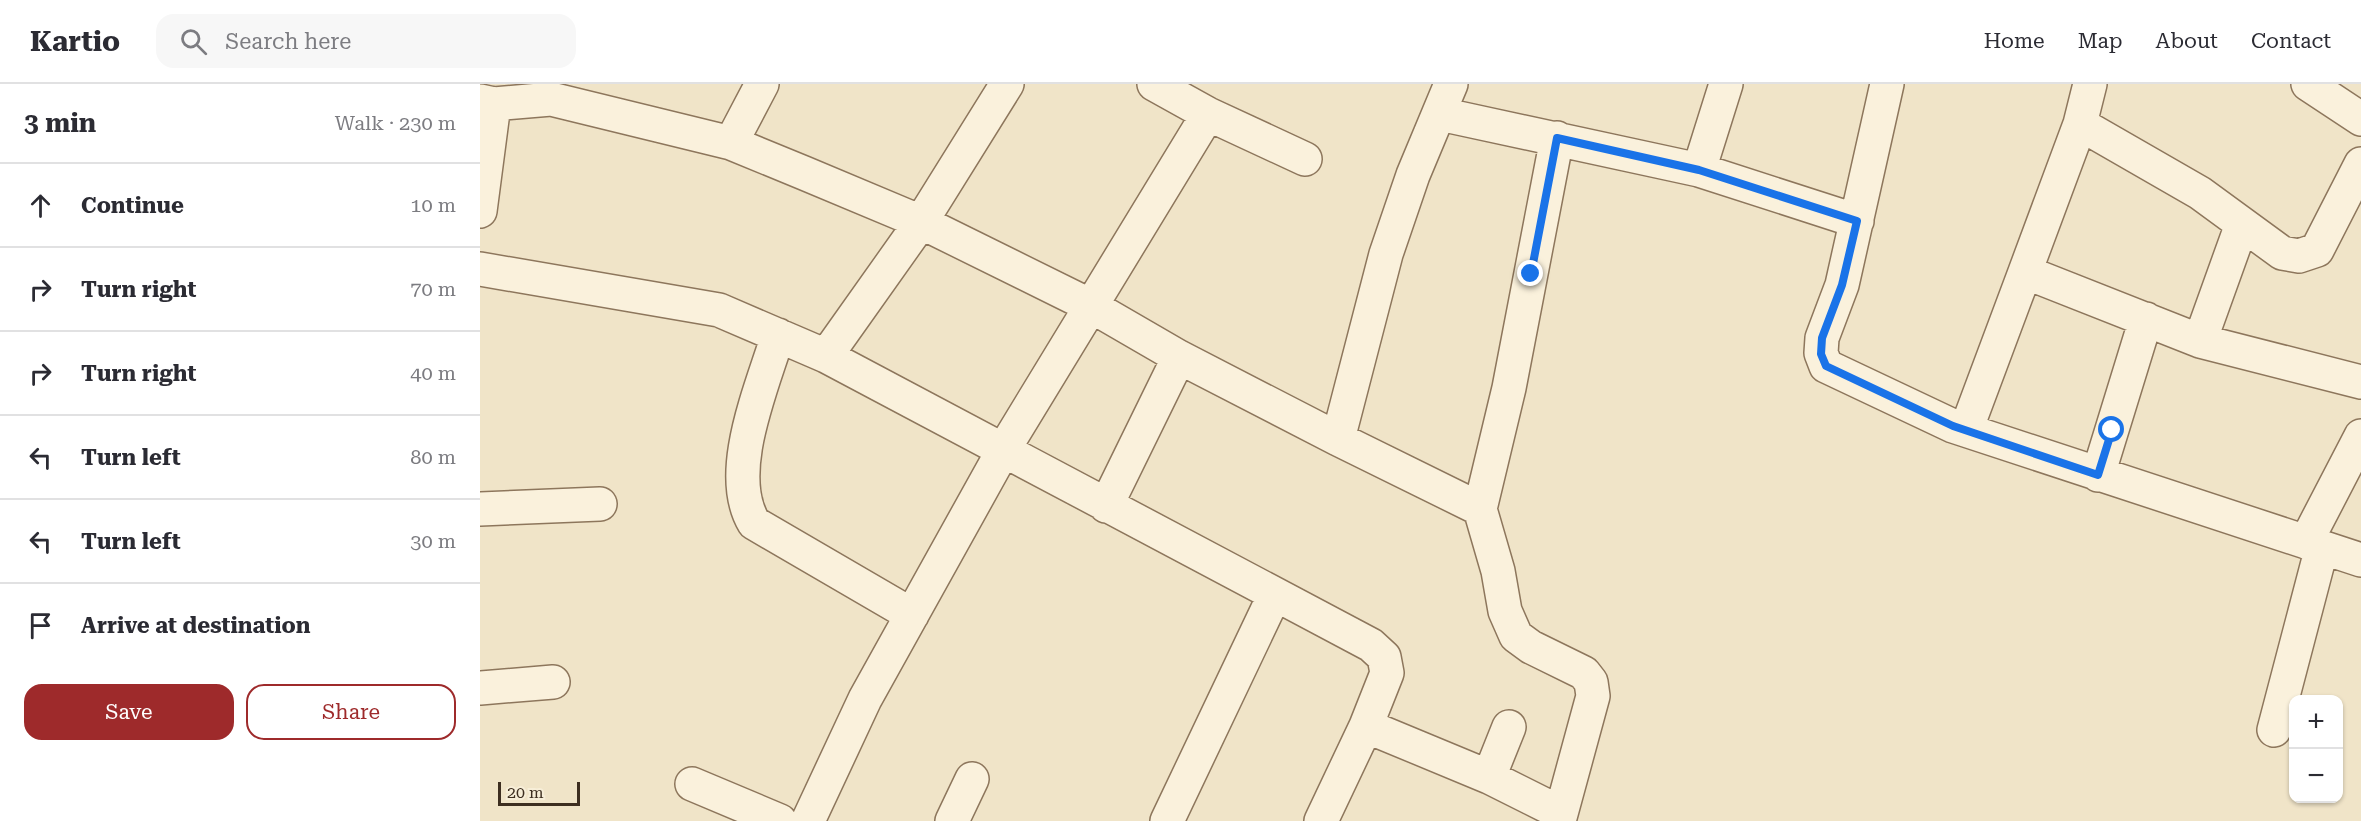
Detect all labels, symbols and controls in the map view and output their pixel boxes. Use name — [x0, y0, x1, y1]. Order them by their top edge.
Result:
search box — [156, 14, 576, 68]
text: Kartio — [30, 25, 120, 58]
icon: search — [177, 25, 210, 58]
text: Search here — [225, 29, 351, 54]
text: Home — [1984, 29, 2045, 53]
text: Map — [2078, 29, 2123, 53]
text: About — [2156, 29, 2218, 53]
text: Contact — [2251, 29, 2331, 53]
text: 3 min — [24, 108, 96, 138]
text: Walk · 230 m — [335, 111, 456, 135]
icon: ahead — [24, 189, 57, 222]
text: Continue — [81, 193, 184, 218]
text: 10 m — [410, 193, 456, 217]
route end — [1517, 260, 1543, 286]
icon: right — [24, 273, 57, 306]
text: Turn right — [81, 277, 196, 302]
text: 70 m — [410, 277, 456, 301]
icon: right — [24, 357, 57, 390]
text: Turn right — [81, 361, 196, 386]
text: 40 m — [410, 361, 456, 385]
route start — [2098, 416, 2124, 442]
icon: left — [24, 441, 57, 474]
text: Turn left — [81, 445, 181, 470]
text: 80 m — [410, 445, 456, 469]
icon: left — [24, 525, 57, 558]
text: Turn left — [81, 529, 181, 554]
text: 30 m — [410, 529, 456, 553]
icon: arrive — [24, 609, 57, 642]
text: Arrive at destination — [81, 613, 310, 638]
button: Save — [24, 684, 234, 740]
button: Share — [246, 684, 456, 740]
map controls — [2289, 695, 2343, 803]
button: + — [2289, 695, 2343, 749]
button: − — [2289, 749, 2343, 803]
scale bar — [498, 779, 580, 806]
text: 20 m — [507, 783, 544, 802]

